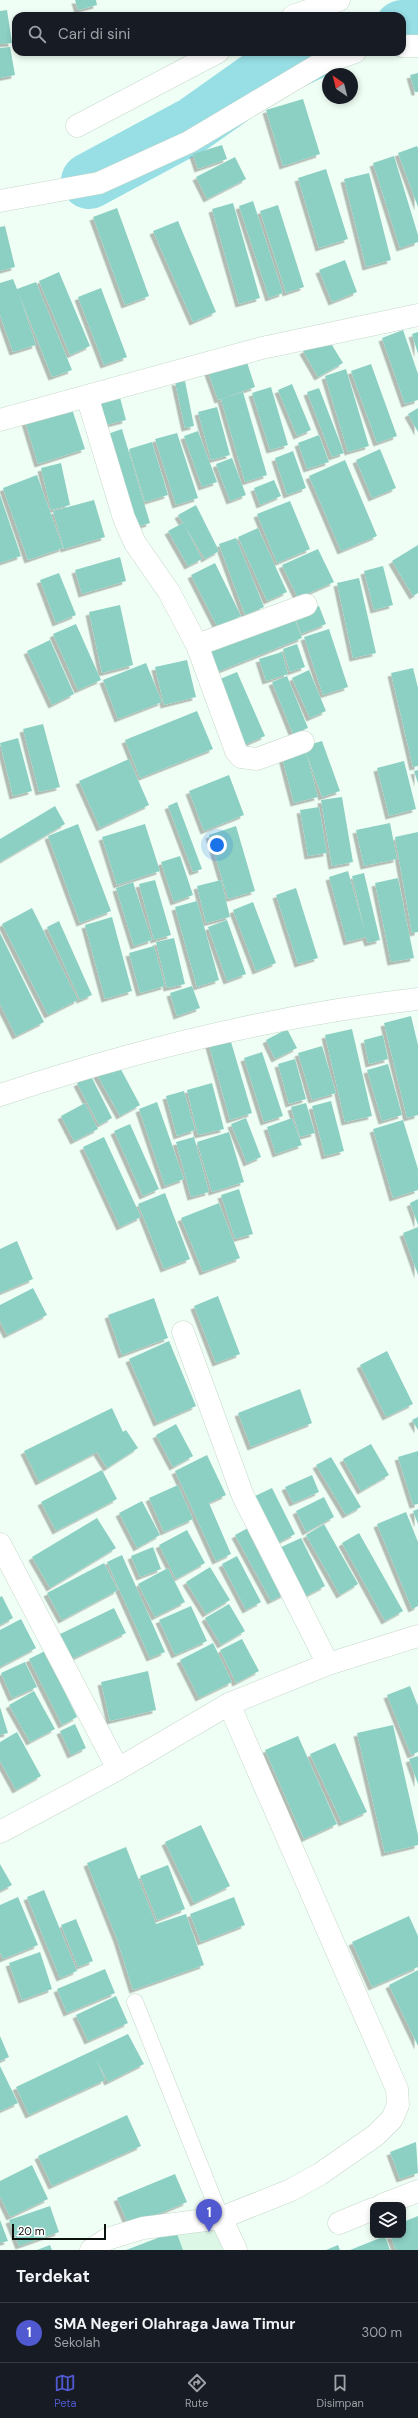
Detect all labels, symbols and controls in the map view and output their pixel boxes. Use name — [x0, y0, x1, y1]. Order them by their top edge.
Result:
search box — [12, 12, 406, 56]
icon: search — [26, 23, 48, 45]
text: Cari di sini — [58, 24, 130, 44]
north arrow — [322, 68, 358, 104]
your location — [207, 835, 227, 855]
pin: 1 — [196, 2199, 222, 2232]
map controls — [370, 2202, 406, 2238]
button: layers — [370, 2202, 406, 2238]
scale bar — [12, 2222, 106, 2241]
text: 20 m — [18, 2224, 44, 2238]
text: Terdekat — [16, 2265, 90, 2287]
text: SMA Negeri Olahraga Jawa Timur — [54, 2314, 295, 2334]
text: 1 — [27, 2324, 31, 2341]
text: 300 m — [361, 2324, 402, 2341]
text: Sekolah — [54, 2334, 100, 2351]
tab: Peta — [54, 2372, 77, 2410]
tab: Rute — [185, 2372, 208, 2410]
tab: Disimpan — [316, 2372, 364, 2410]

